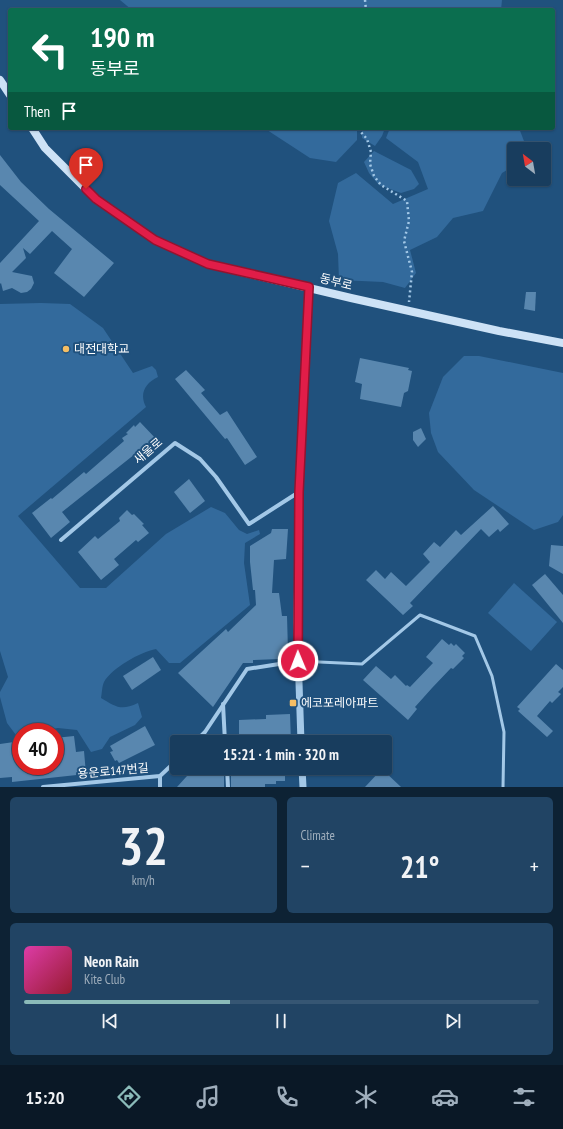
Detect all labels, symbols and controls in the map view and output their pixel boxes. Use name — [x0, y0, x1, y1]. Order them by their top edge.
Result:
text: 190 m — [90, 18, 154, 55]
icon: left — [24, 24, 76, 76]
text: 동부로 — [90, 57, 140, 80]
icon: arrive — [58, 100, 80, 122]
text: Then — [24, 102, 50, 121]
north arrow — [507, 142, 551, 186]
map controls — [507, 142, 551, 186]
pin — [69, 148, 103, 189]
icon: arrive — [75, 154, 97, 176]
street label: 동부로 — [318, 270, 354, 293]
place label: 대전대학교 — [74, 341, 129, 356]
marker: 대전대학교 — [61, 344, 71, 354]
street label: 새울로 — [130, 434, 165, 467]
position arrow — [277, 640, 319, 682]
place label: 에코포레아파트 — [301, 695, 378, 710]
marker: 에코포레아파트 — [288, 698, 298, 708]
speed limit sign: 40 — [12, 723, 64, 775]
text: 15:21 · 1 min · 320 m — [223, 745, 339, 764]
street label: 용운로147번길 — [77, 760, 149, 781]
text: 32 — [118, 812, 168, 879]
text: Climate — [301, 827, 335, 844]
text: 21° — [400, 847, 440, 886]
text: − — [301, 852, 310, 880]
text: + — [530, 852, 539, 880]
text: km/h — [132, 872, 155, 889]
text: Neon Rain — [84, 952, 139, 971]
text: Kite Club — [84, 971, 125, 988]
icon: previous — [99, 1010, 121, 1032]
icon: pause — [270, 1010, 292, 1032]
icon: next — [442, 1010, 464, 1032]
icon: directions — [115, 1083, 143, 1111]
icon: music — [194, 1083, 222, 1111]
icon: phone — [273, 1083, 301, 1111]
icon: climate — [352, 1083, 380, 1111]
icon: car — [431, 1083, 459, 1111]
icon: filters — [510, 1083, 538, 1111]
text: 15:20 — [25, 1086, 64, 1109]

